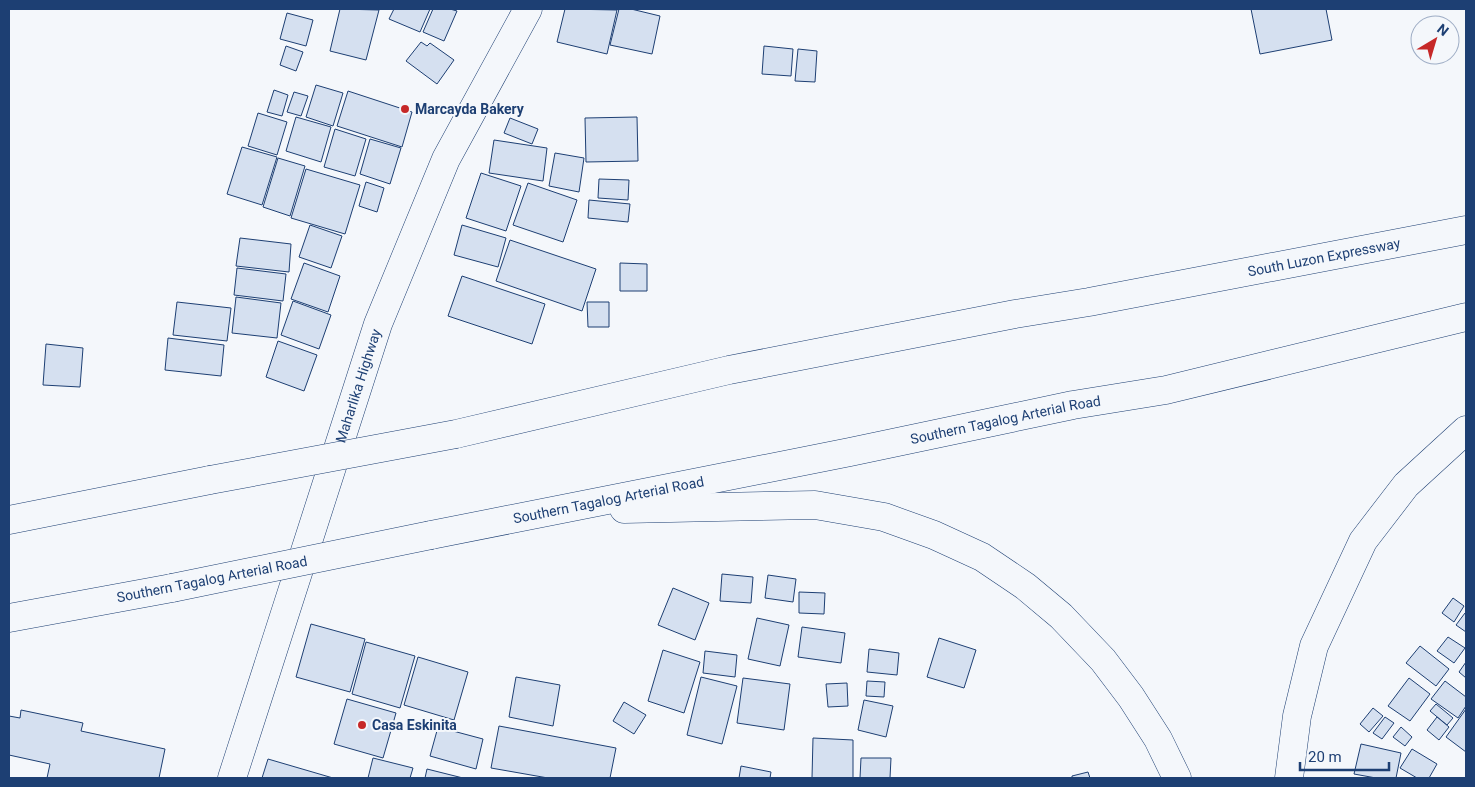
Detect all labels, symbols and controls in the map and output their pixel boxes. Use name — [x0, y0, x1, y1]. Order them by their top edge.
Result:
north arrow — [1410, 15, 1460, 65]
text: N — [1434, 20, 1452, 39]
place label: Marcayda Bakery — [415, 101, 525, 117]
marker: Marcayda Bakery — [399, 103, 411, 115]
street label: South Luzon Expressway — [1246, 235, 1402, 280]
street label: Maharlika Highway — [332, 326, 384, 445]
street label: Southern Tagalog Arterial Road — [909, 393, 1102, 447]
street label: Southern Tagalog Arterial Road — [512, 473, 705, 527]
street label: Southern Tagalog Arterial Road — [115, 553, 309, 605]
place label: Casa Eskinita — [372, 717, 457, 733]
marker: Casa Eskinita — [356, 719, 368, 731]
scale bar — [1300, 740, 1389, 772]
text: 20 m — [1308, 748, 1342, 766]

